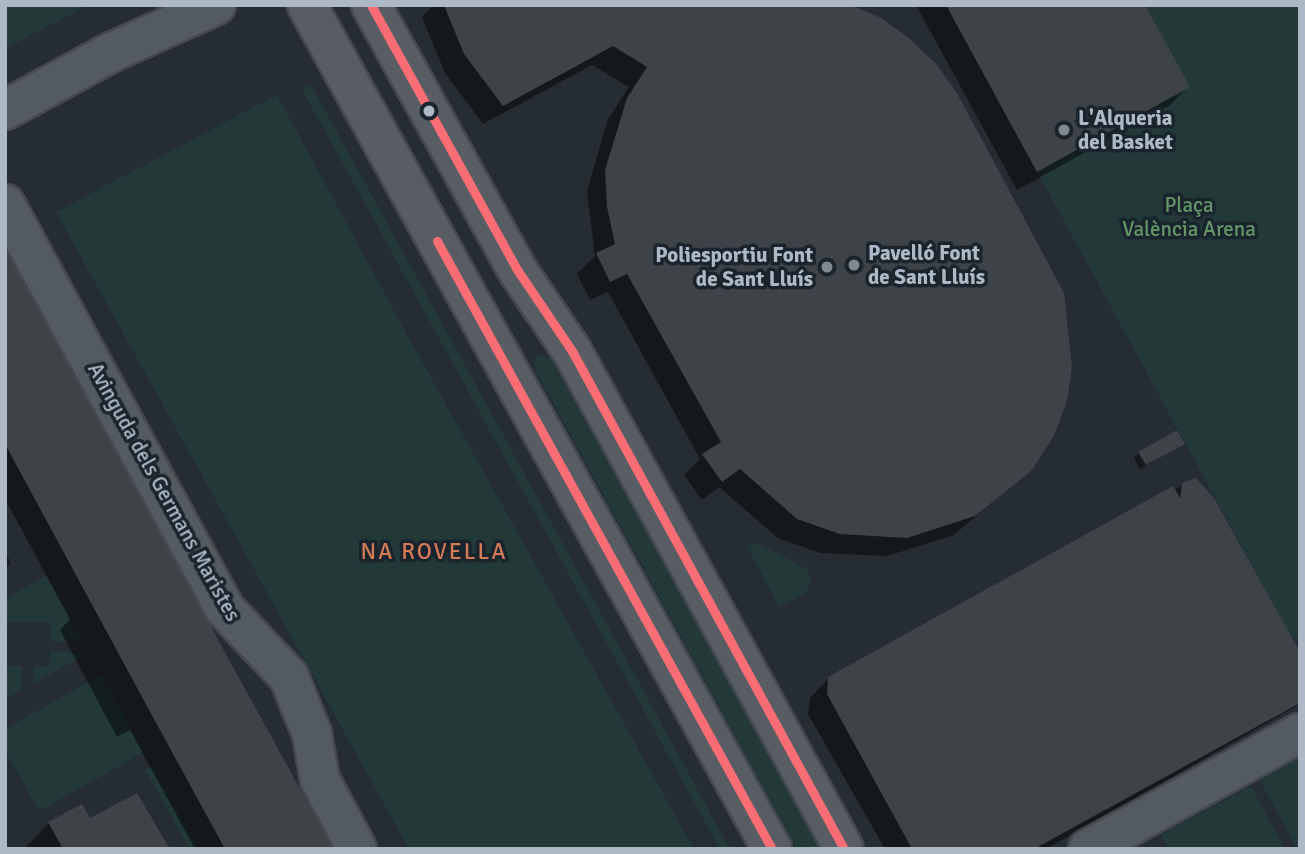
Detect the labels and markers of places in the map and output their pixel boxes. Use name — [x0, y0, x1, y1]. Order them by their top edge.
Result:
unlabelled marker — [422, 104, 436, 118]
place label: L'Alqueria del Basket — [1078, 105, 1173, 155]
marker: L'Alqueria del Basket — [1056, 122, 1072, 138]
place label: Pavelló Font de Sant Lluís — [868, 240, 985, 290]
place label: Poliesportiu Font de Sant Lluís — [655, 242, 813, 292]
marker: Pavelló Font de Sant Lluís — [846, 257, 862, 273]
marker: Poliesportiu Font de Sant Lluís — [819, 259, 835, 275]

